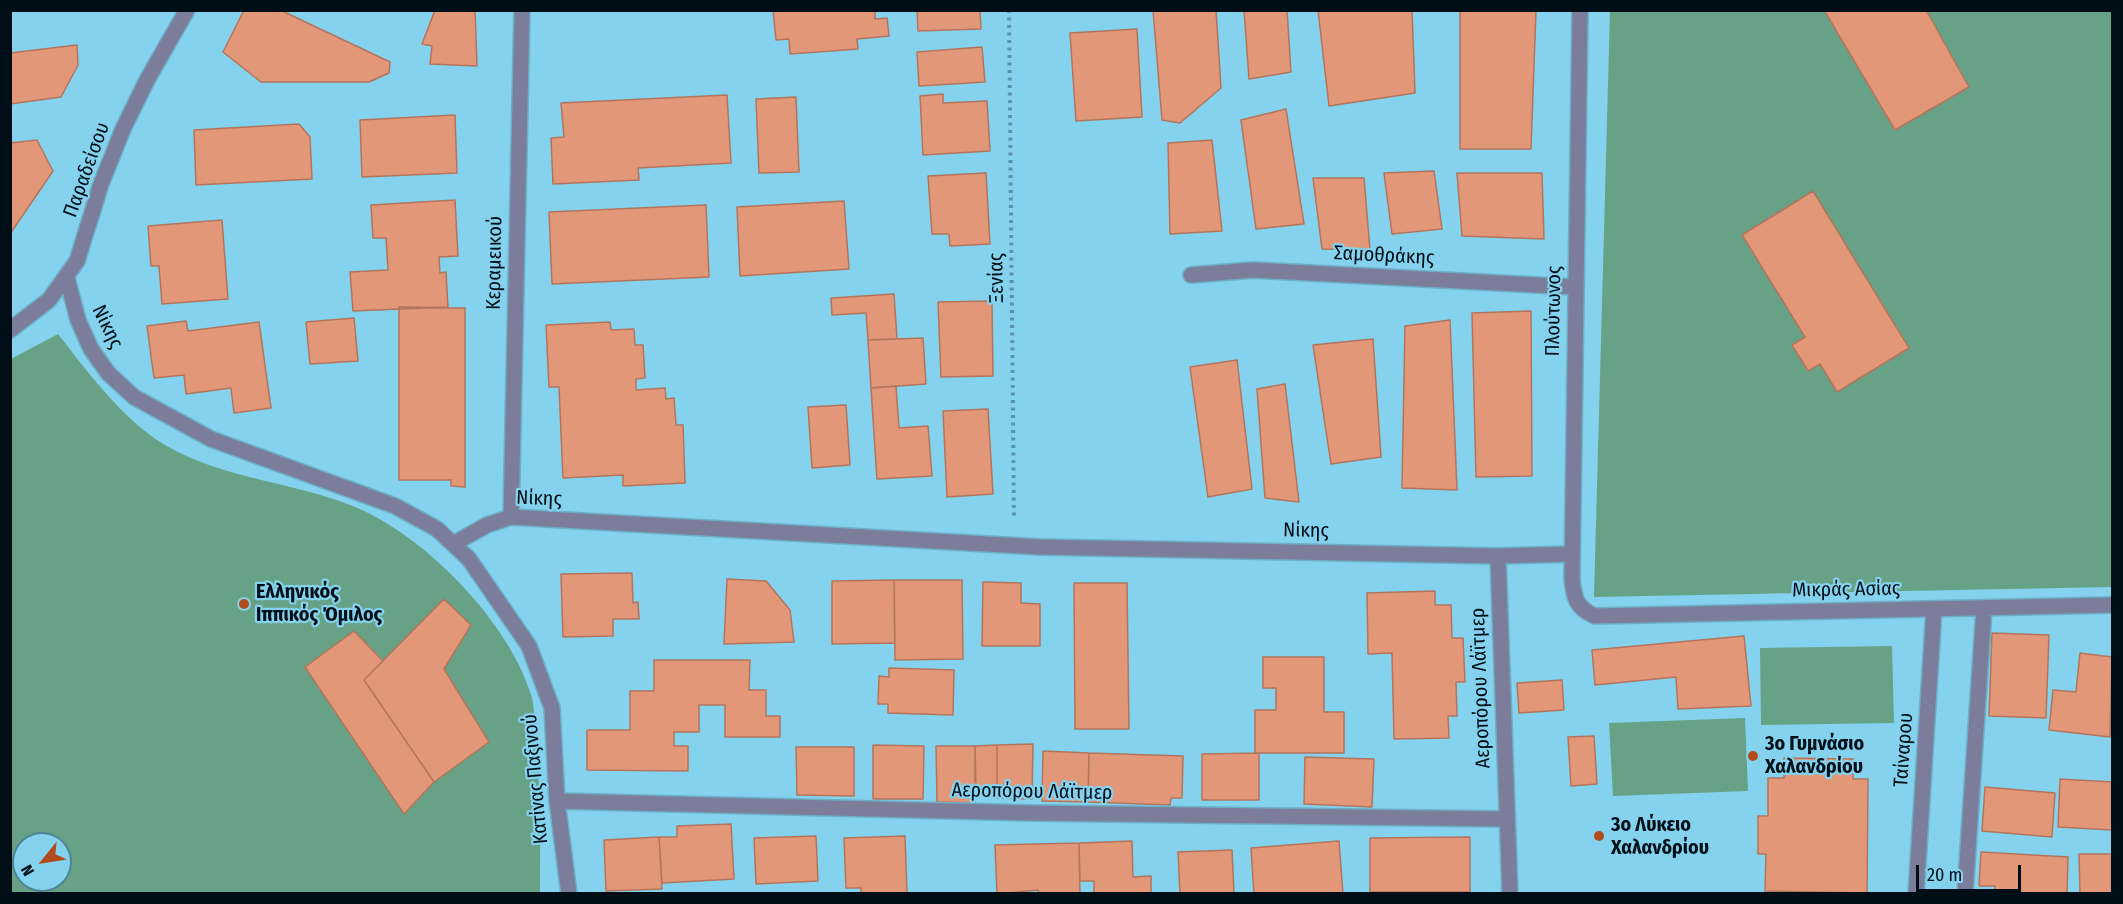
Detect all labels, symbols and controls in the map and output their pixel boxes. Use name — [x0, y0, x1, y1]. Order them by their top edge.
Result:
street label: Παραδείσου — [59, 119, 115, 221]
street label: Κεραμεικού — [482, 216, 508, 310]
street label: Σαμοθράκης — [1333, 241, 1435, 271]
street label: Ξενίας — [985, 253, 1009, 303]
street label: Πλούτωνος — [1541, 265, 1567, 357]
street label: Νίκης — [86, 301, 128, 353]
street label: Νίκης — [516, 486, 562, 512]
street label: Νίκης — [1283, 519, 1329, 543]
street label: Μικράς Ασίας — [1792, 577, 1900, 603]
place label: Ελληνικός Ιππικός Όμιλος — [256, 580, 382, 627]
marker: Ελληνικός Ιππικός Όμιλος — [237, 597, 251, 611]
street label: Αεροπόρου Λάϊτμερ — [1466, 607, 1496, 769]
street label: Ταίναρου — [1889, 712, 1919, 788]
street label: Κατίνας Παξινού — [518, 713, 554, 845]
place label: 3ο Γυμνάσιο Χαλανδρίου — [1765, 732, 1864, 779]
marker: 3ο Γυμνάσιο Χαλανδρίου — [1746, 749, 1760, 763]
street label: Αεροπόρου Λάϊτμερ — [951, 779, 1113, 805]
place label: 3ο Λύκειο Χαλανδρίου — [1611, 813, 1709, 860]
marker: 3ο Λύκειο Χαλανδρίου — [1592, 829, 1606, 843]
north arrow — [12, 832, 72, 892]
scale bar — [1919, 853, 2024, 891]
text: N — [17, 861, 38, 879]
text: 20 m — [1927, 864, 1962, 886]

